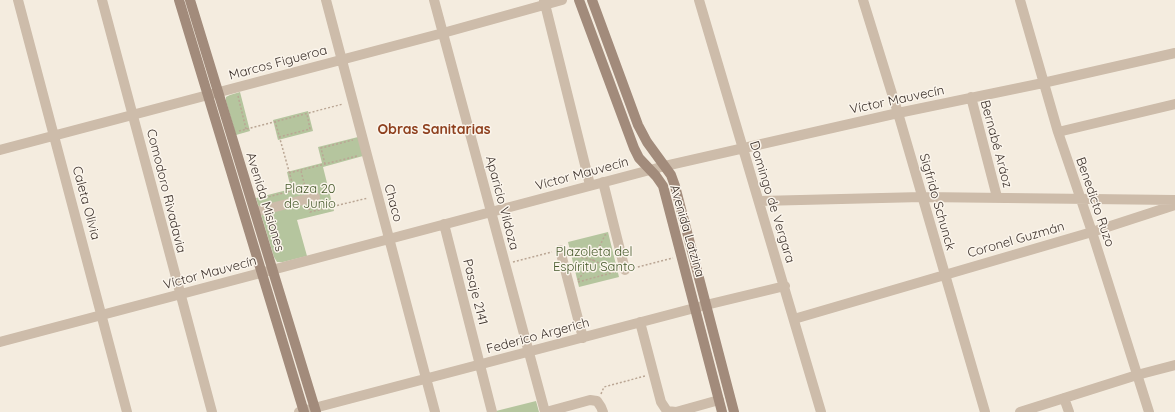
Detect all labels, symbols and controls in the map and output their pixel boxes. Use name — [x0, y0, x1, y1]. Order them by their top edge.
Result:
street label: Marcos Figueroa — [227, 42, 329, 84]
street label: Víctor Mauvecín — [848, 82, 946, 118]
street label: Bernabé Aráoz — [977, 98, 1015, 190]
district label: Obras Sanitarias — [377, 122, 491, 138]
street label: Comodoro Rivadavia — [143, 127, 189, 255]
street label: Domingo de Vergara — [746, 139, 798, 265]
street label: Avenida Misiones — [242, 150, 288, 254]
street label: Sigfrido Schunck — [916, 152, 958, 252]
street label: Aparicio Vildoza — [482, 154, 522, 252]
street label: Víctor Mauvecín — [534, 154, 630, 194]
street label: Benedicto Ruzo — [1072, 155, 1118, 249]
street label: Caleta Olivia — [69, 164, 103, 242]
park label: Plaza 20 de Junio — [284, 181, 336, 212]
street label: Chaco — [381, 182, 405, 224]
street label: Avenida Latzina — [666, 183, 708, 279]
street label: Coronel Guzmán — [966, 219, 1066, 261]
park label: Plazoleta del Espíritu Santo — [553, 244, 635, 275]
street label: Víctor Mauvecín — [162, 253, 258, 293]
street label: Pasaje 2141 — [459, 257, 491, 327]
street label: Federico Argerich — [485, 315, 591, 357]

